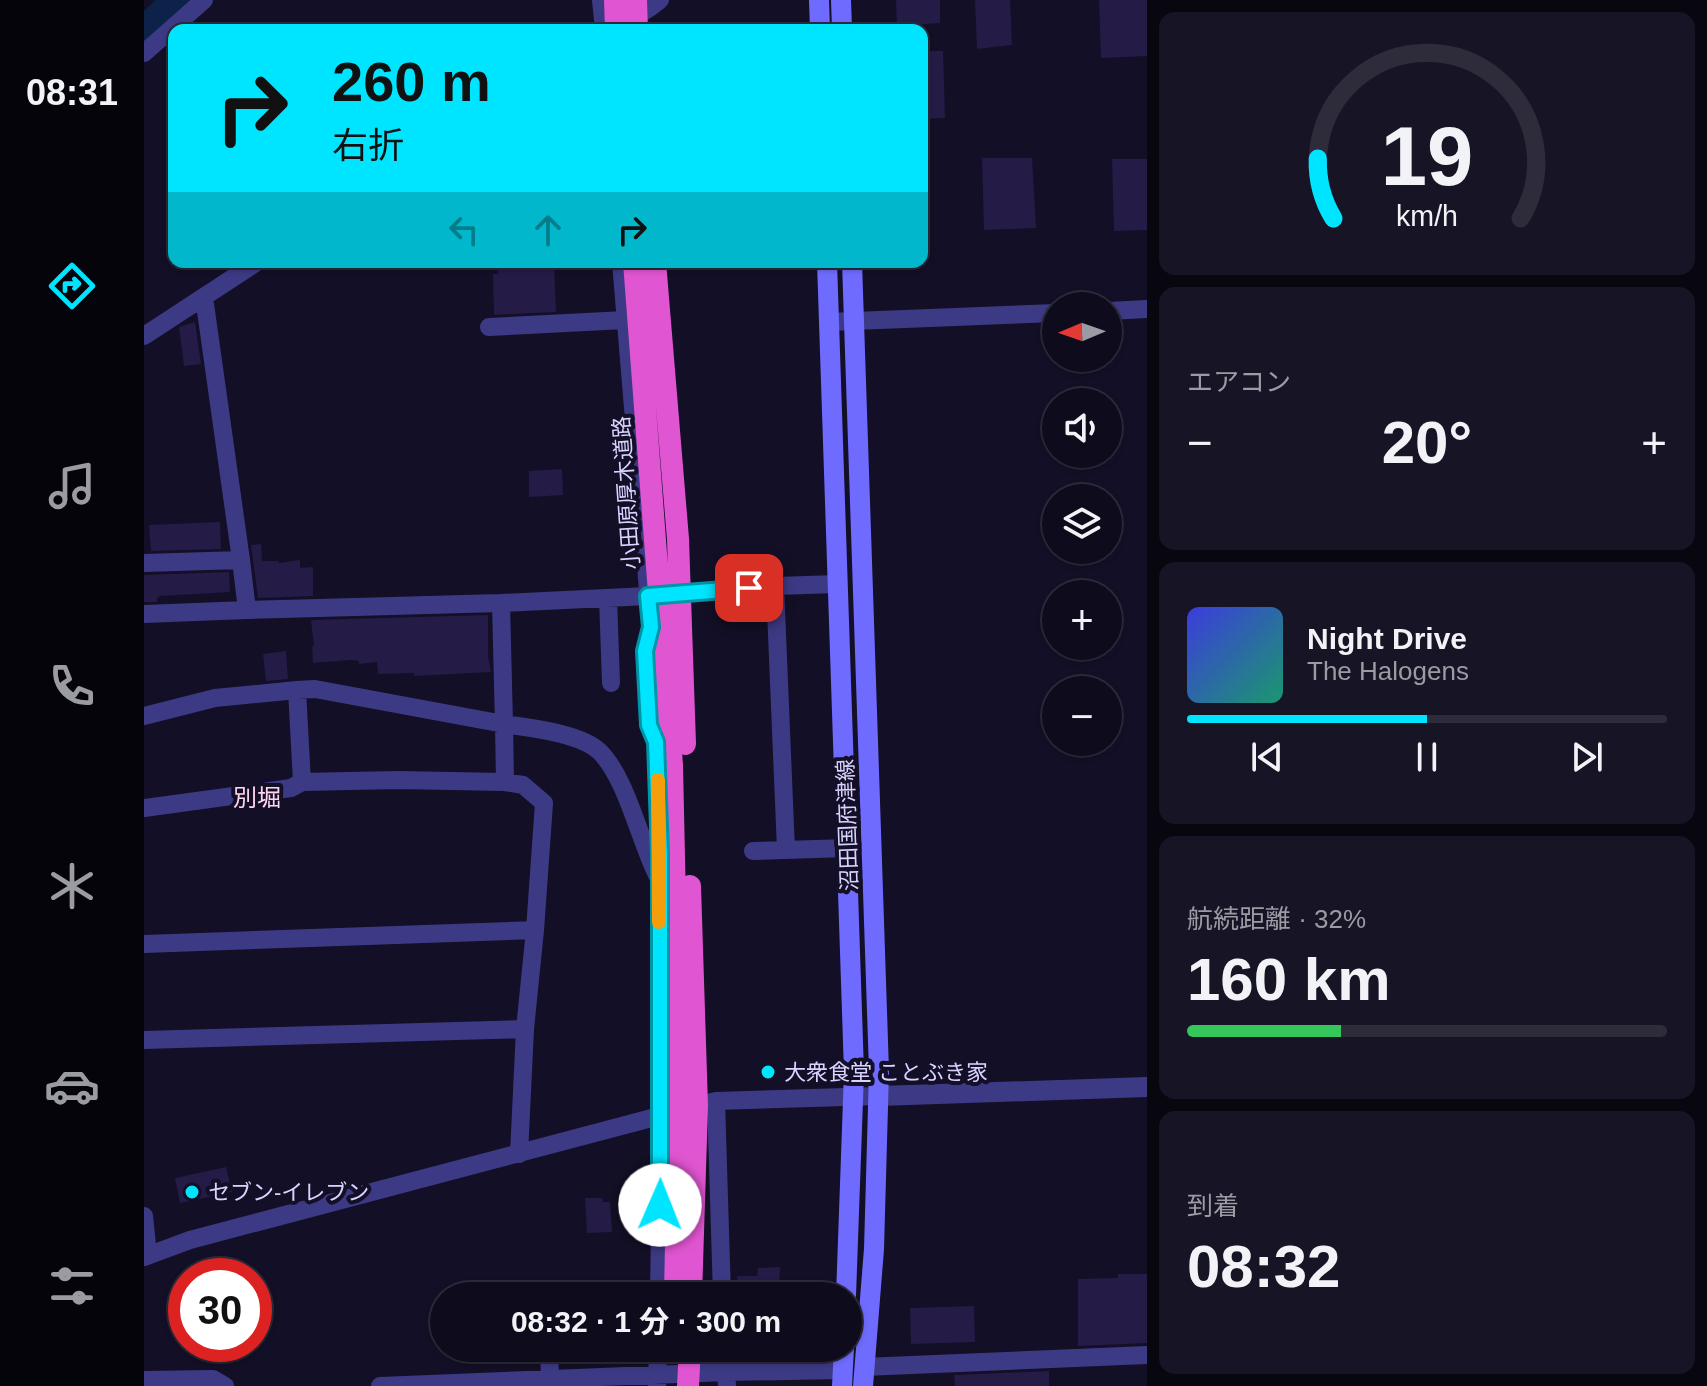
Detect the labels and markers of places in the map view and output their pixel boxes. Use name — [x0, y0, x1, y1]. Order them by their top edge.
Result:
pin — [715, 554, 783, 622]
place label: 大衆食堂 ことぶき家 — [784, 1060, 988, 1085]
marker: 大衆食堂 ことぶき家 — [759, 1063, 777, 1081]
place label: セブン-イレブン — [208, 1180, 369, 1205]
marker: セブン-イレブン — [183, 1183, 201, 1201]

